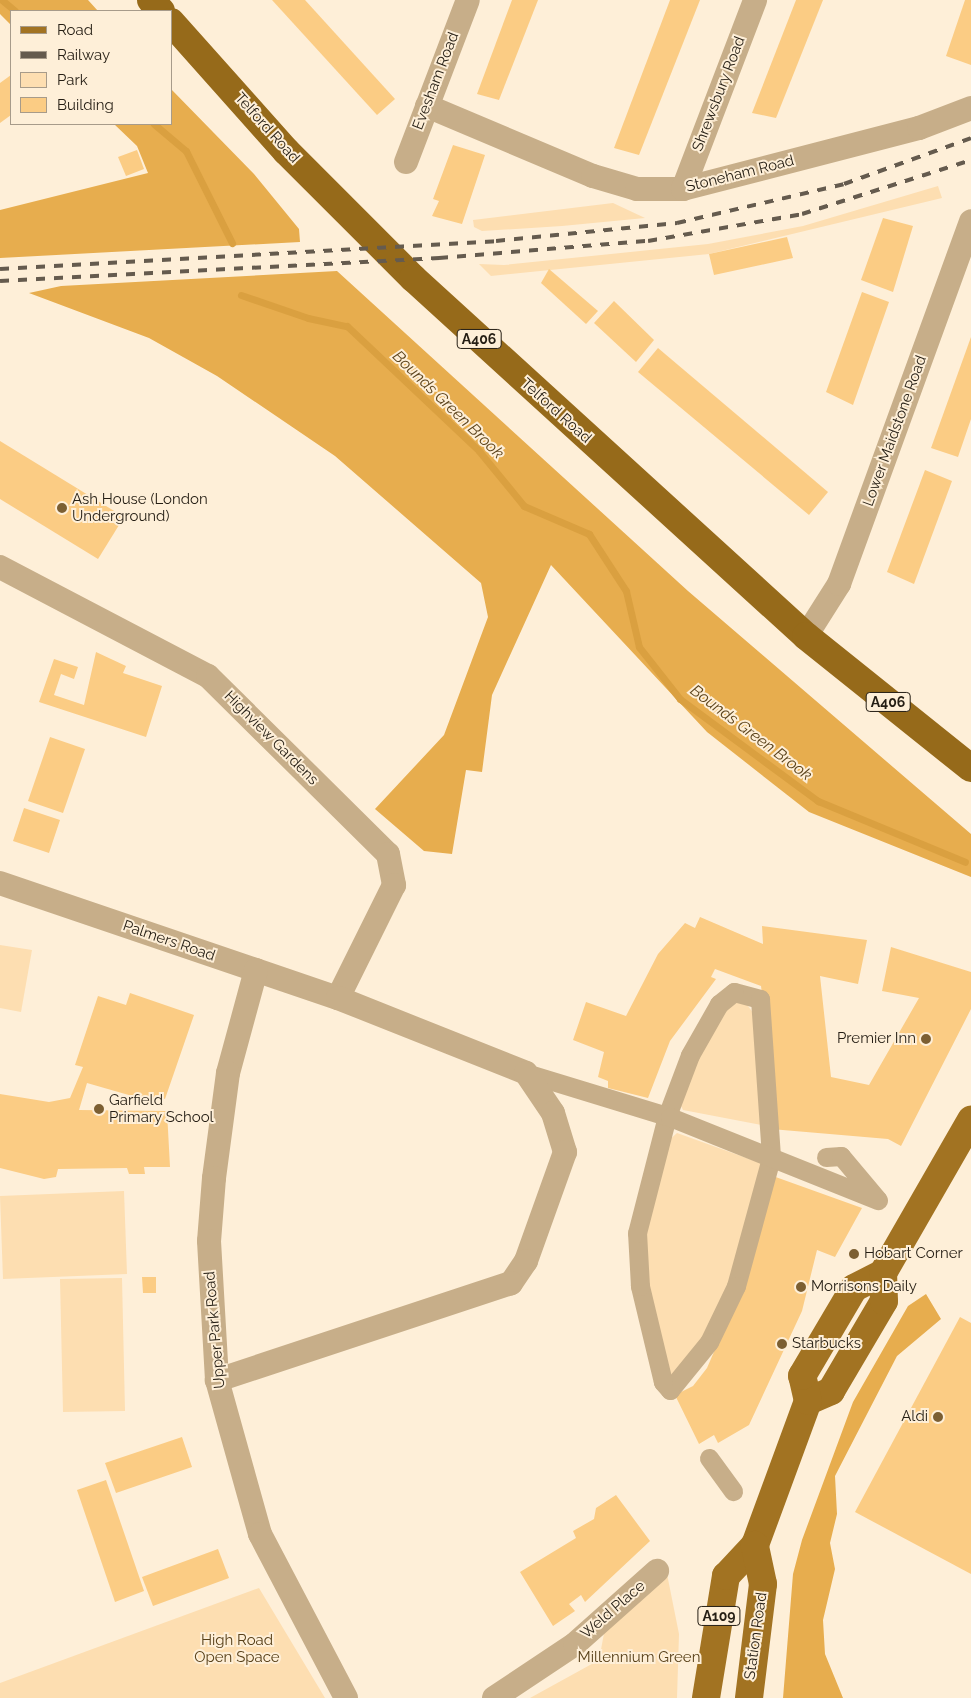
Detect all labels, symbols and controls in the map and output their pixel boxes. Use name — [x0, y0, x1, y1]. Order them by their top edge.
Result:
legend — [10, 10, 172, 125]
text: Road — [57, 21, 93, 39]
street label: Evesham Road — [409, 30, 463, 132]
street label: Shrewsbury Road — [689, 34, 749, 154]
text: Railway — [57, 46, 110, 64]
text: Park — [57, 71, 88, 89]
street label: Telford Road — [231, 89, 303, 167]
text: Building — [57, 96, 114, 114]
street label: Stoneham Road — [684, 152, 796, 196]
road number: A406 — [456, 328, 502, 350]
water label: Bounds Green Brook — [388, 347, 508, 463]
street label: Lower Maidstone Road — [859, 353, 931, 509]
street label: Telford Road — [517, 375, 595, 447]
place label: Ash House (London Underground) — [72, 490, 208, 525]
marker: Ash House (London Underground) — [56, 502, 68, 514]
water label: Bounds Green Brook — [686, 681, 816, 785]
street label: Highview Gardens — [220, 687, 322, 789]
road number: A406 — [866, 690, 910, 714]
street label: Palmers Road — [120, 917, 218, 965]
place label: Premier Inn — [837, 1030, 916, 1048]
marker: Premier Inn — [920, 1033, 932, 1045]
place label: Garfield Primary School — [109, 1091, 214, 1126]
marker: Garfield Primary School — [93, 1103, 105, 1115]
place label: Hobart Corner — [864, 1245, 963, 1263]
marker: Hobart Corner — [848, 1248, 860, 1260]
street label: Upper Park Road — [201, 1270, 229, 1390]
place label: Morrisons Daily — [811, 1278, 917, 1296]
marker: Morrisons Daily — [795, 1281, 807, 1293]
place label: Starbucks — [792, 1335, 861, 1353]
marker: Starbucks — [776, 1338, 788, 1350]
place label: Aldi — [901, 1408, 928, 1426]
marker: Aldi — [932, 1411, 944, 1423]
street label: Weld Place — [577, 1577, 649, 1643]
street label: Station Road — [741, 1591, 771, 1681]
road number: A109 — [696, 1604, 742, 1628]
park label: High Road Open Space — [194, 1631, 280, 1666]
park label: Millennium Green — [578, 1649, 700, 1667]

